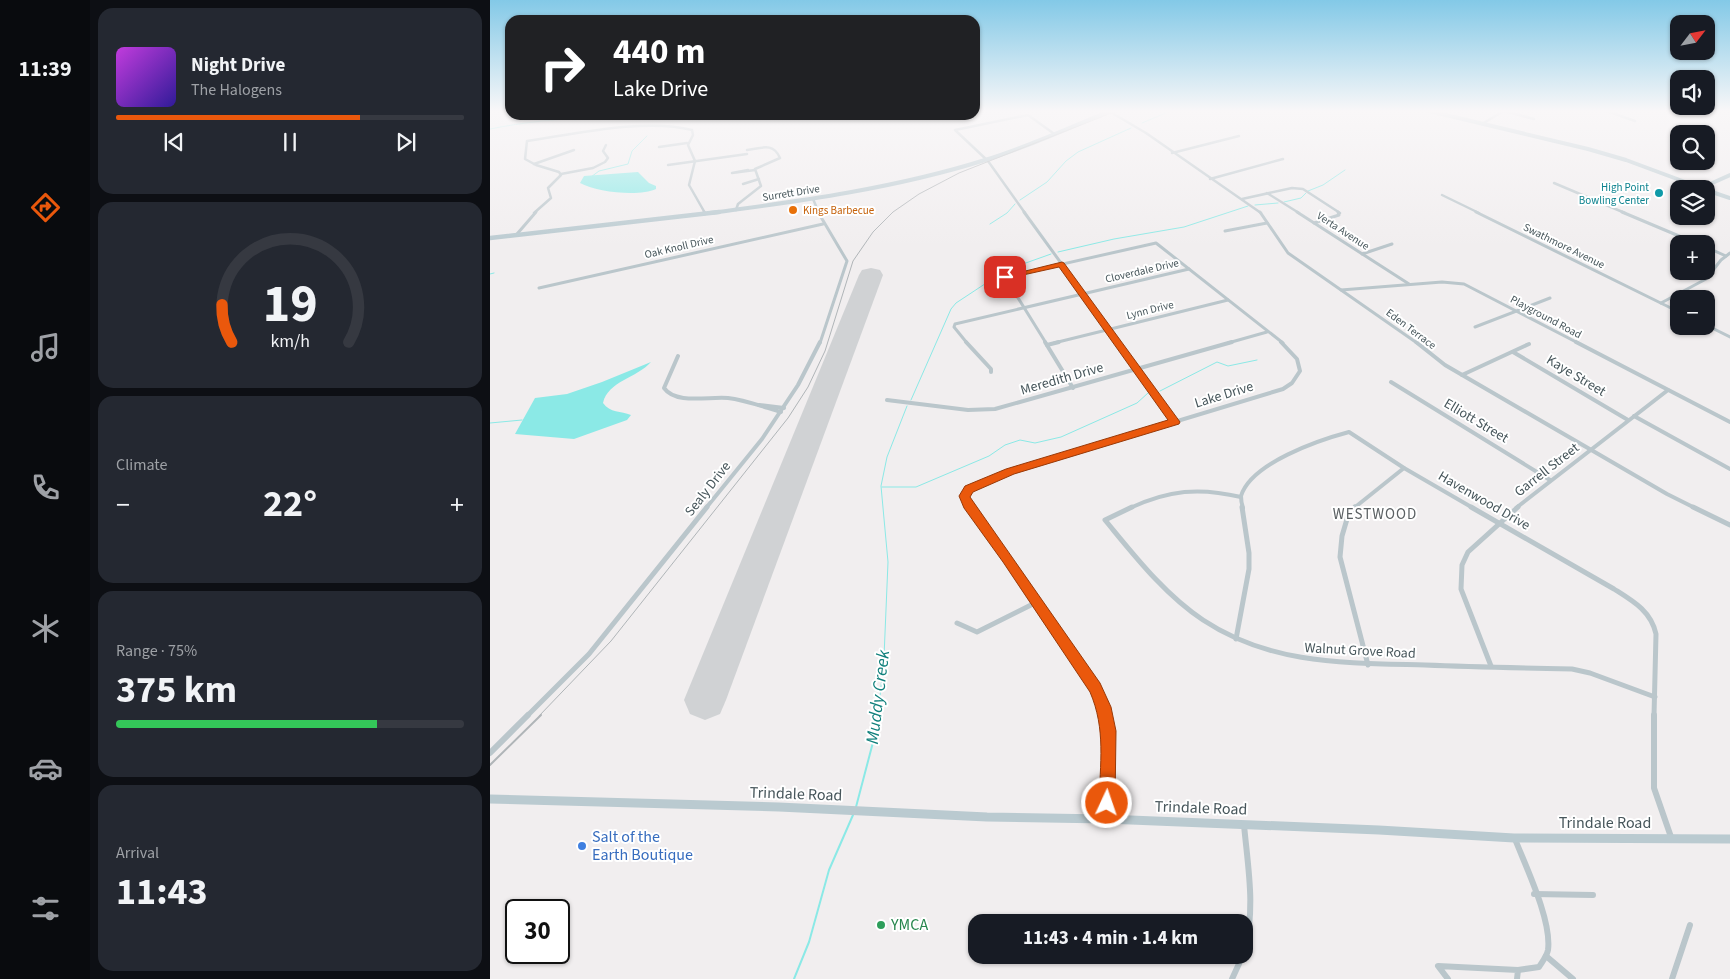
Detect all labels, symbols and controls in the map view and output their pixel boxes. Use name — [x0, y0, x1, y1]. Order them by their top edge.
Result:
north arrow — [1670, 15, 1715, 60]
map controls — [1670, 15, 1715, 335]
text: 440 m — [613, 27, 705, 77]
icon: right — [530, 35, 595, 100]
text: Night Drive — [191, 52, 285, 79]
text: 11:39 — [18, 53, 72, 85]
button: sound — [1670, 70, 1715, 115]
text: Lake Drive — [613, 73, 708, 105]
text: The Halogens — [191, 79, 282, 101]
button: search — [1670, 125, 1715, 170]
icon: previous — [160, 128, 188, 156]
icon: pause — [276, 128, 304, 156]
icon: next — [392, 128, 420, 156]
place label: High Point Bowling Center — [1579, 180, 1649, 208]
button: layers — [1670, 180, 1715, 225]
street label: Surrett Drive — [761, 181, 821, 205]
marker: High Point Bowling Center — [1653, 187, 1665, 199]
icon: directions — [28, 190, 63, 225]
place label: Kings Barbecue — [803, 203, 875, 218]
marker: Kings Barbecue — [787, 204, 799, 216]
street label: Verta Avenue — [1314, 208, 1373, 254]
street label: Swathmore Avenue — [1521, 220, 1608, 273]
street label: Oak Knoll Drive — [643, 232, 716, 262]
button: + — [1670, 235, 1715, 280]
street label: Cloverdale Drive — [1104, 255, 1181, 287]
pin — [984, 256, 1026, 298]
icon: arrive — [991, 263, 1019, 291]
text: 19 — [263, 268, 317, 342]
button: − — [1670, 290, 1715, 335]
street label: Playground Road — [1508, 292, 1584, 342]
street label: Lynn Drive — [1125, 297, 1176, 323]
street label: Eden Terrace — [1383, 305, 1440, 353]
text: km/h — [270, 329, 310, 354]
icon: music — [28, 330, 63, 365]
street label: Kaye Street — [1542, 350, 1610, 402]
street label: Meredith Drive — [1018, 358, 1106, 400]
street label: Lake Drive — [1192, 377, 1256, 413]
street label: Elliott Street — [1440, 394, 1512, 448]
street label: Garrell Street — [1510, 438, 1584, 502]
text: Climate — [116, 454, 167, 476]
street label: Sealy Drive — [680, 457, 736, 521]
street label: Havenwood Drive — [1434, 466, 1534, 536]
icon: phone — [28, 470, 63, 505]
text: 22° — [263, 477, 317, 531]
text: − — [116, 485, 130, 525]
text: + — [450, 485, 464, 525]
district label: WESTWOOD — [1333, 504, 1417, 525]
icon: climate — [28, 611, 63, 646]
street label: Walnut Grove Road — [1304, 638, 1416, 664]
text: Range · 75% — [116, 640, 197, 662]
water label: Muddy Creek — [860, 648, 896, 746]
text: 375 km — [116, 663, 237, 717]
icon: car — [28, 751, 63, 786]
position arrow — [1080, 776, 1132, 828]
street label: Trindale Road — [749, 781, 843, 807]
street label: Trindale Road — [1154, 795, 1248, 821]
street label: Trindale Road — [1559, 812, 1651, 834]
place label: Salt of the Earth Boutique — [592, 826, 693, 866]
marker: Salt of the Earth Boutique — [576, 840, 588, 852]
text: Arrival — [116, 842, 159, 864]
text: 11:43 — [116, 865, 208, 919]
icon: filters — [28, 891, 63, 926]
speed limit sign: 30 — [505, 899, 570, 964]
place label: YMCA — [890, 914, 928, 936]
marker: YMCA — [875, 919, 887, 931]
text: 11:43 · 4 min · 1.4 km — [1023, 925, 1198, 952]

